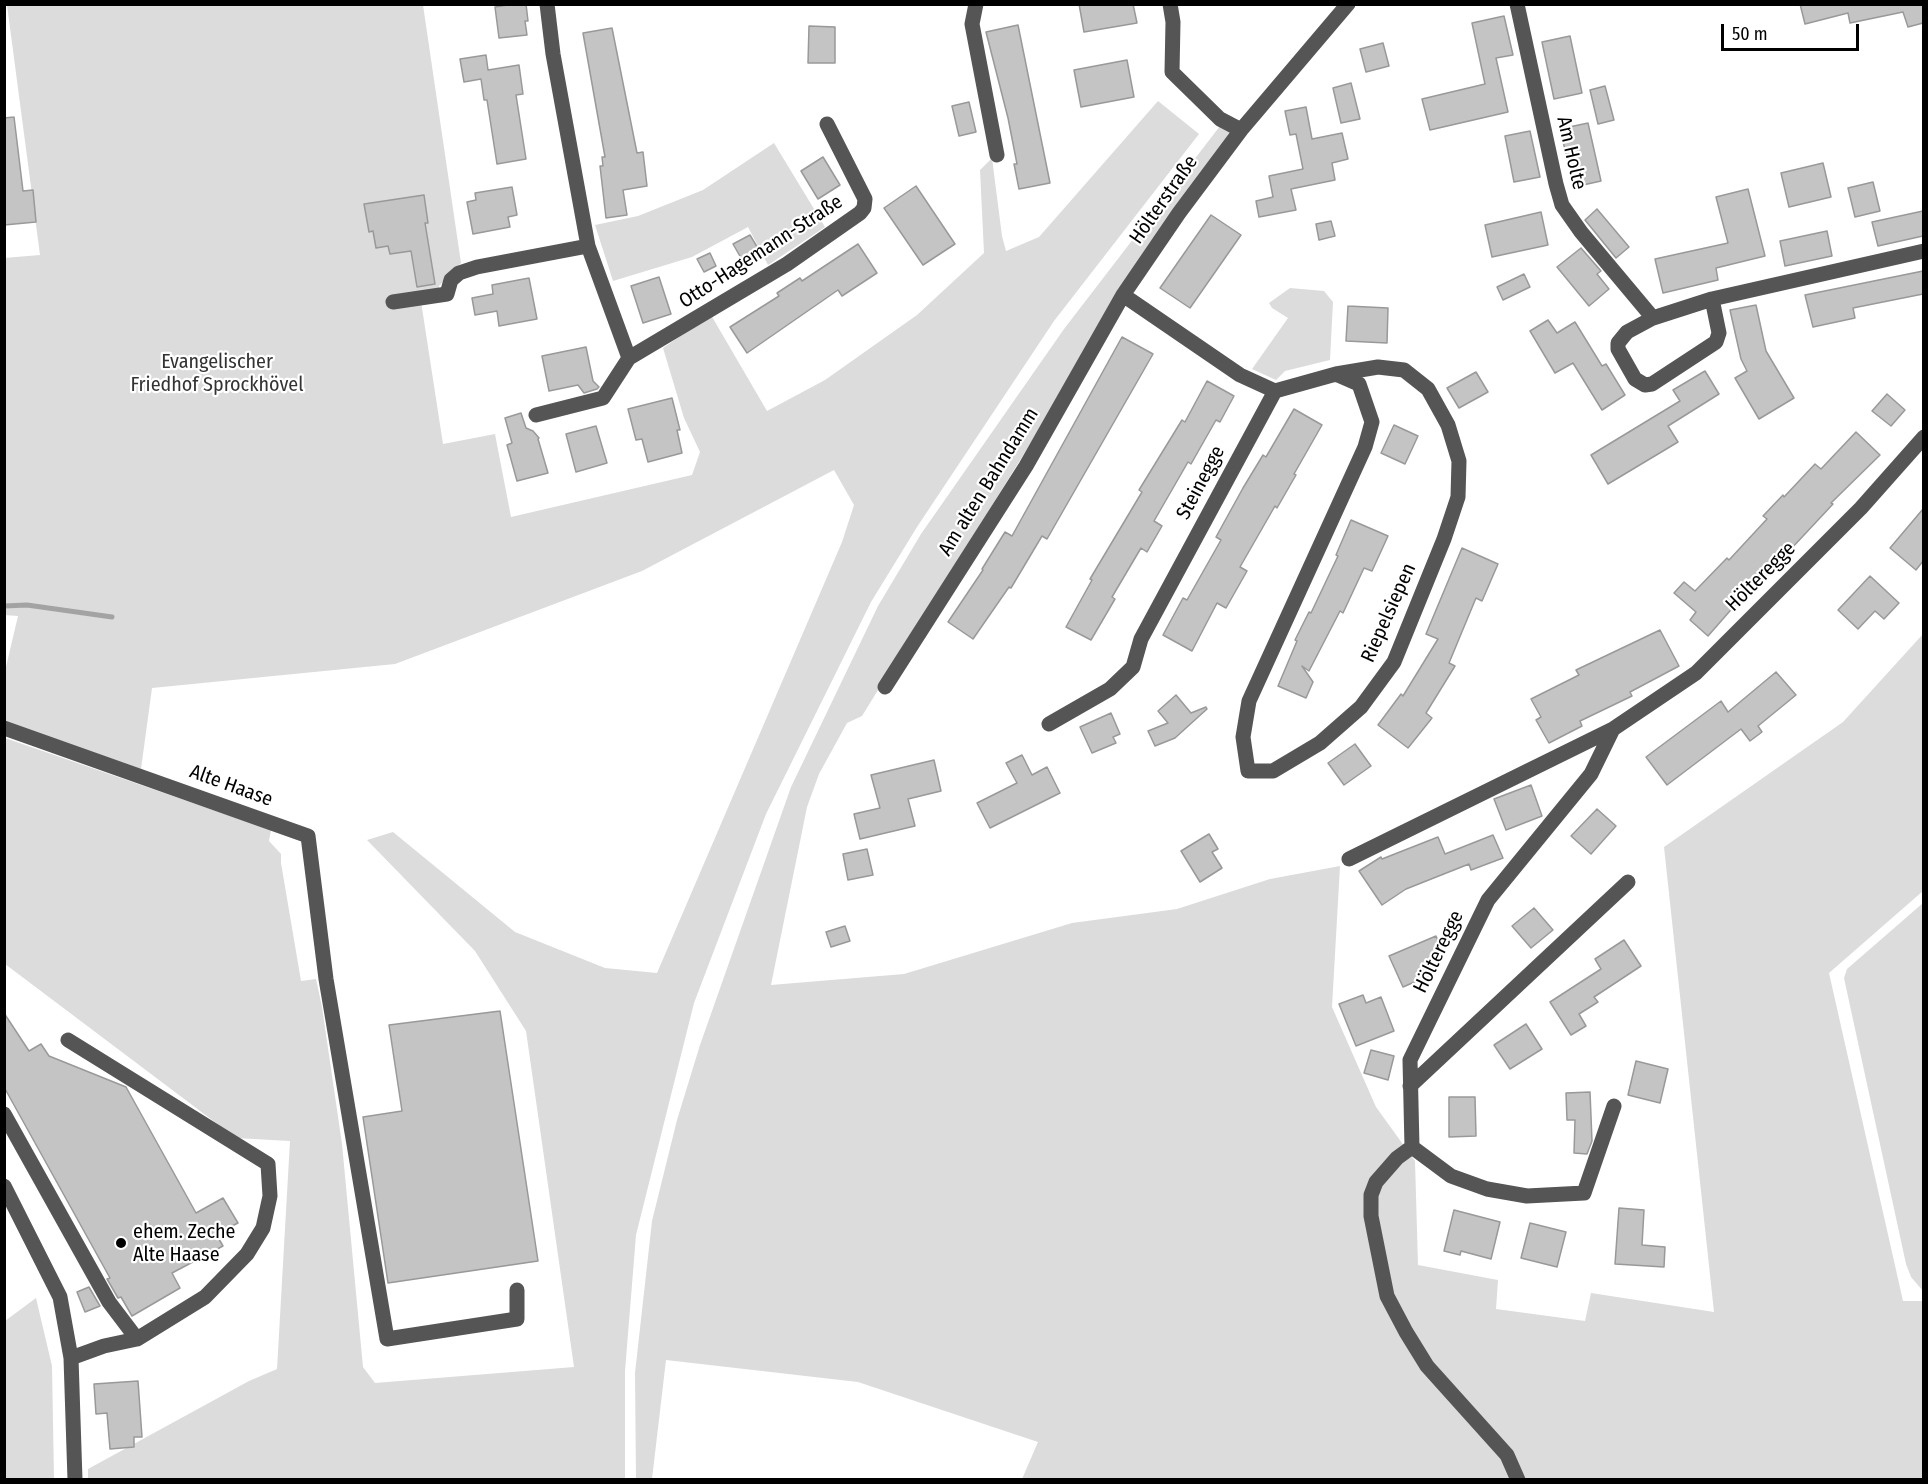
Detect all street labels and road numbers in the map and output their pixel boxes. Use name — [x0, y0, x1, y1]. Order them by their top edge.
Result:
street label: Am Holte — [1551, 114, 1591, 192]
street label: Hölterstraße — [1125, 151, 1203, 249]
street label: Otto-Hagemann-Straße — [675, 190, 847, 314]
street label: Am alten Bahndamm — [934, 404, 1044, 560]
street label: Steinegge — [1172, 442, 1230, 524]
street label: Hölteregge — [1721, 537, 1801, 617]
street label: Riepelsiepen — [1356, 560, 1422, 666]
street label: Alte Haase — [186, 760, 276, 812]
street label: Hölteregge — [1409, 907, 1469, 997]

